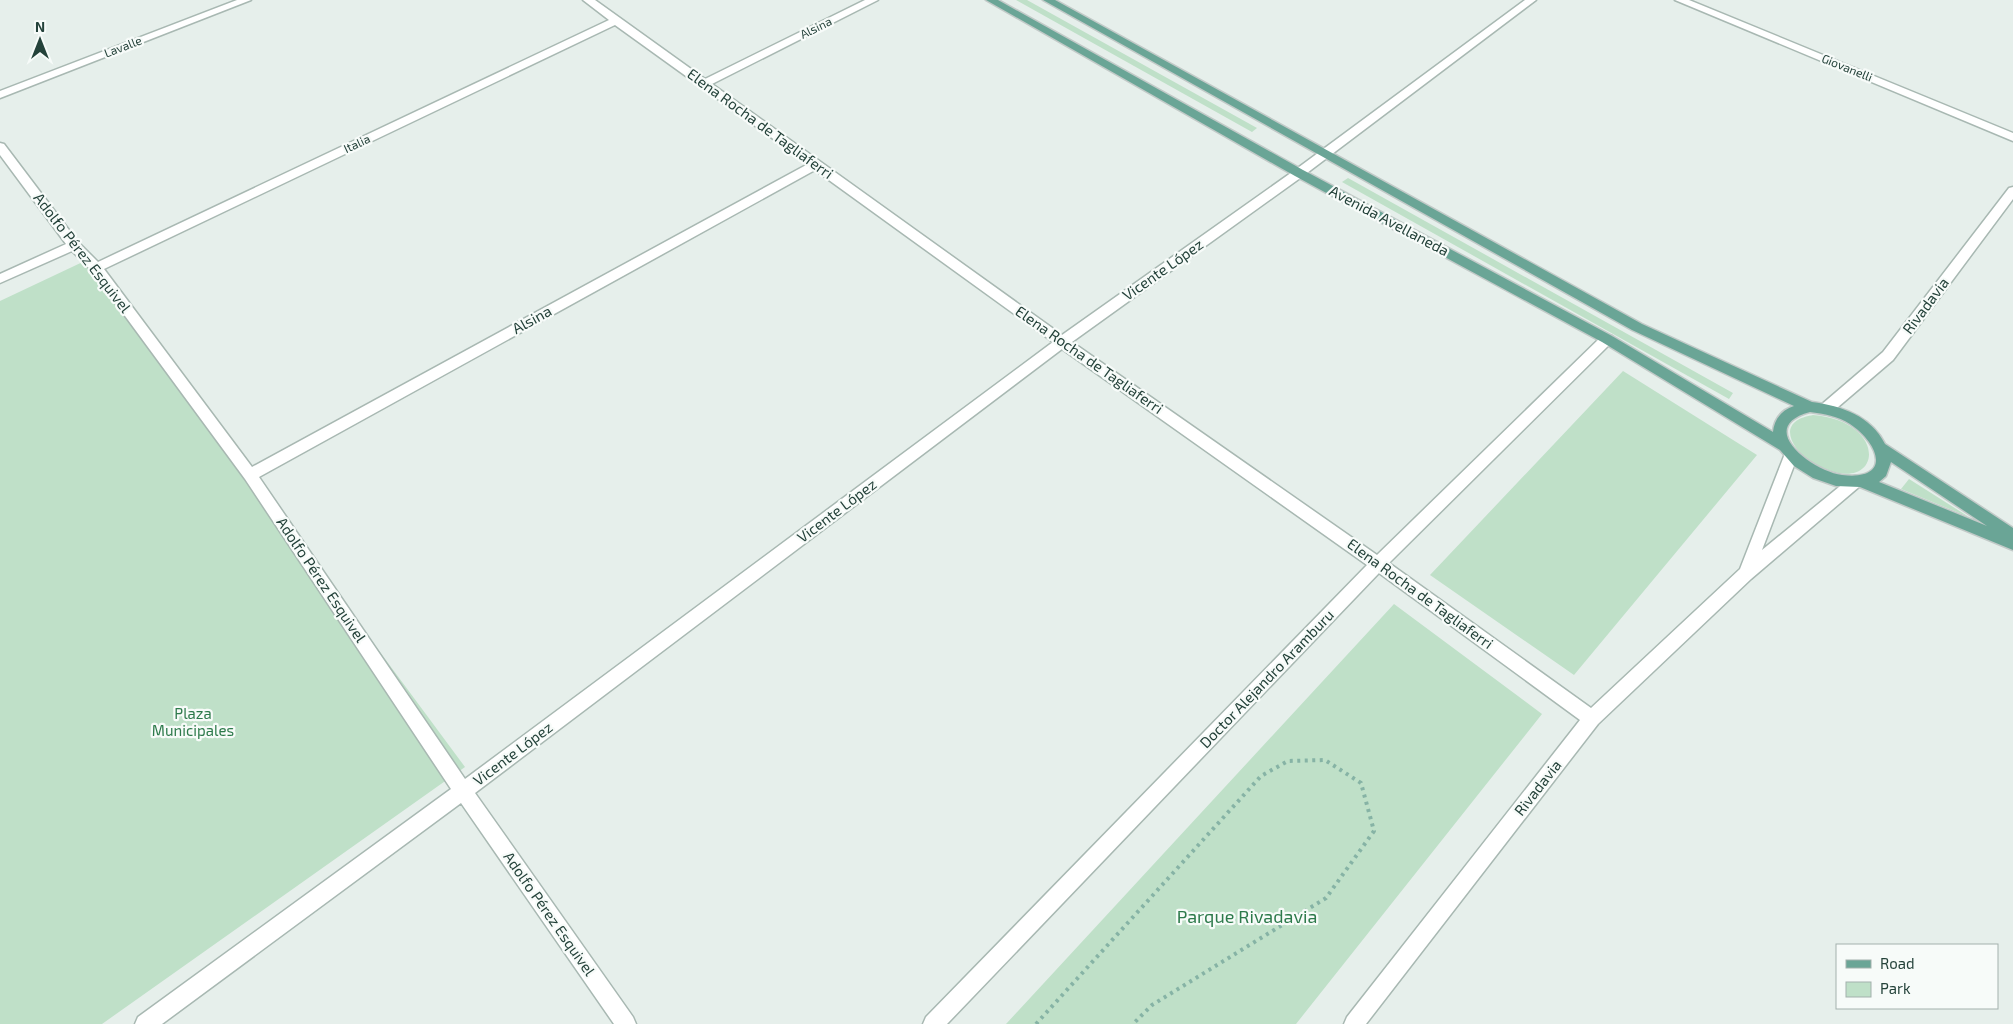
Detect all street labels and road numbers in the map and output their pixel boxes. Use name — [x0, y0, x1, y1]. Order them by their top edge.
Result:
street label: Alsina — [797, 13, 834, 41]
street label: Lavalle — [102, 33, 143, 60]
street label: Giovanelli — [1820, 51, 1875, 84]
street label: Elena Rocha de Tagliaferri — [684, 64, 837, 182]
street label: Italia — [341, 131, 372, 155]
street label: Avenida Avellaneda — [1327, 181, 1452, 259]
street label: Adolfo Pérez Esquivel — [30, 189, 136, 316]
street label: Vicente López — [1119, 235, 1206, 304]
street label: Rivadavia — [1898, 274, 1952, 337]
street label: Alsina — [509, 301, 554, 337]
street label: Elena Rocha de Tagliaferri — [1012, 301, 1167, 417]
street label: Vicente López — [793, 475, 880, 546]
street label: Adolfo Pérez Esquivel — [273, 513, 371, 646]
street label: Elena Rocha de Tagliaferri — [1344, 534, 1497, 652]
street label: Doctor Alejandro Aramburu — [1195, 605, 1338, 752]
street label: Vicente López — [469, 718, 556, 789]
street label: Rivadavia — [1510, 756, 1565, 819]
street label: Adolfo Pérez Esquivel — [500, 848, 600, 979]

